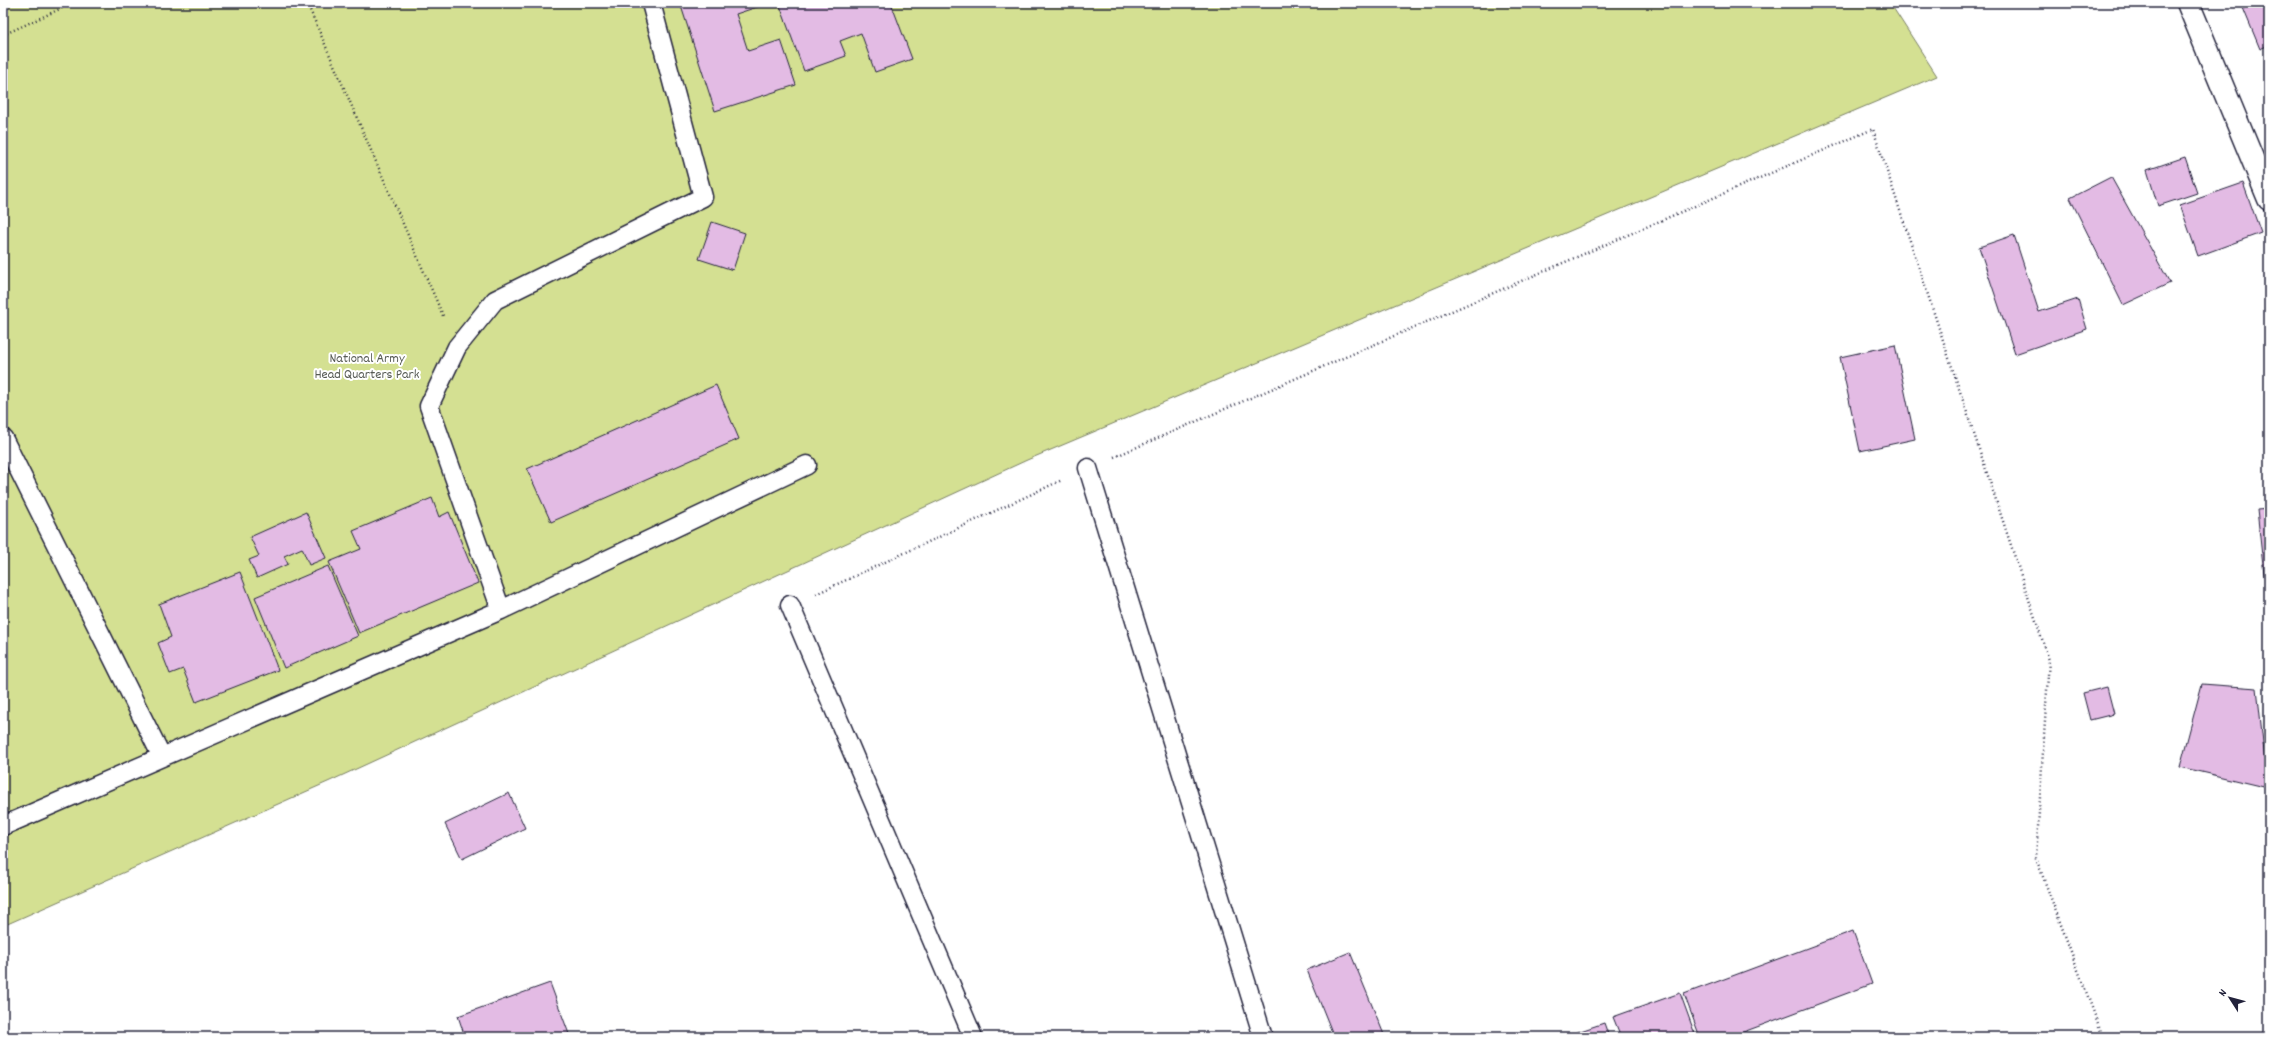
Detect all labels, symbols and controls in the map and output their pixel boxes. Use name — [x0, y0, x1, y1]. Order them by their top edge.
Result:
park label: National Army Head Quarters Park — [314, 349, 420, 385]
north arrow — [2210, 978, 2250, 1018]
text: N — [2215, 986, 2232, 1000]

